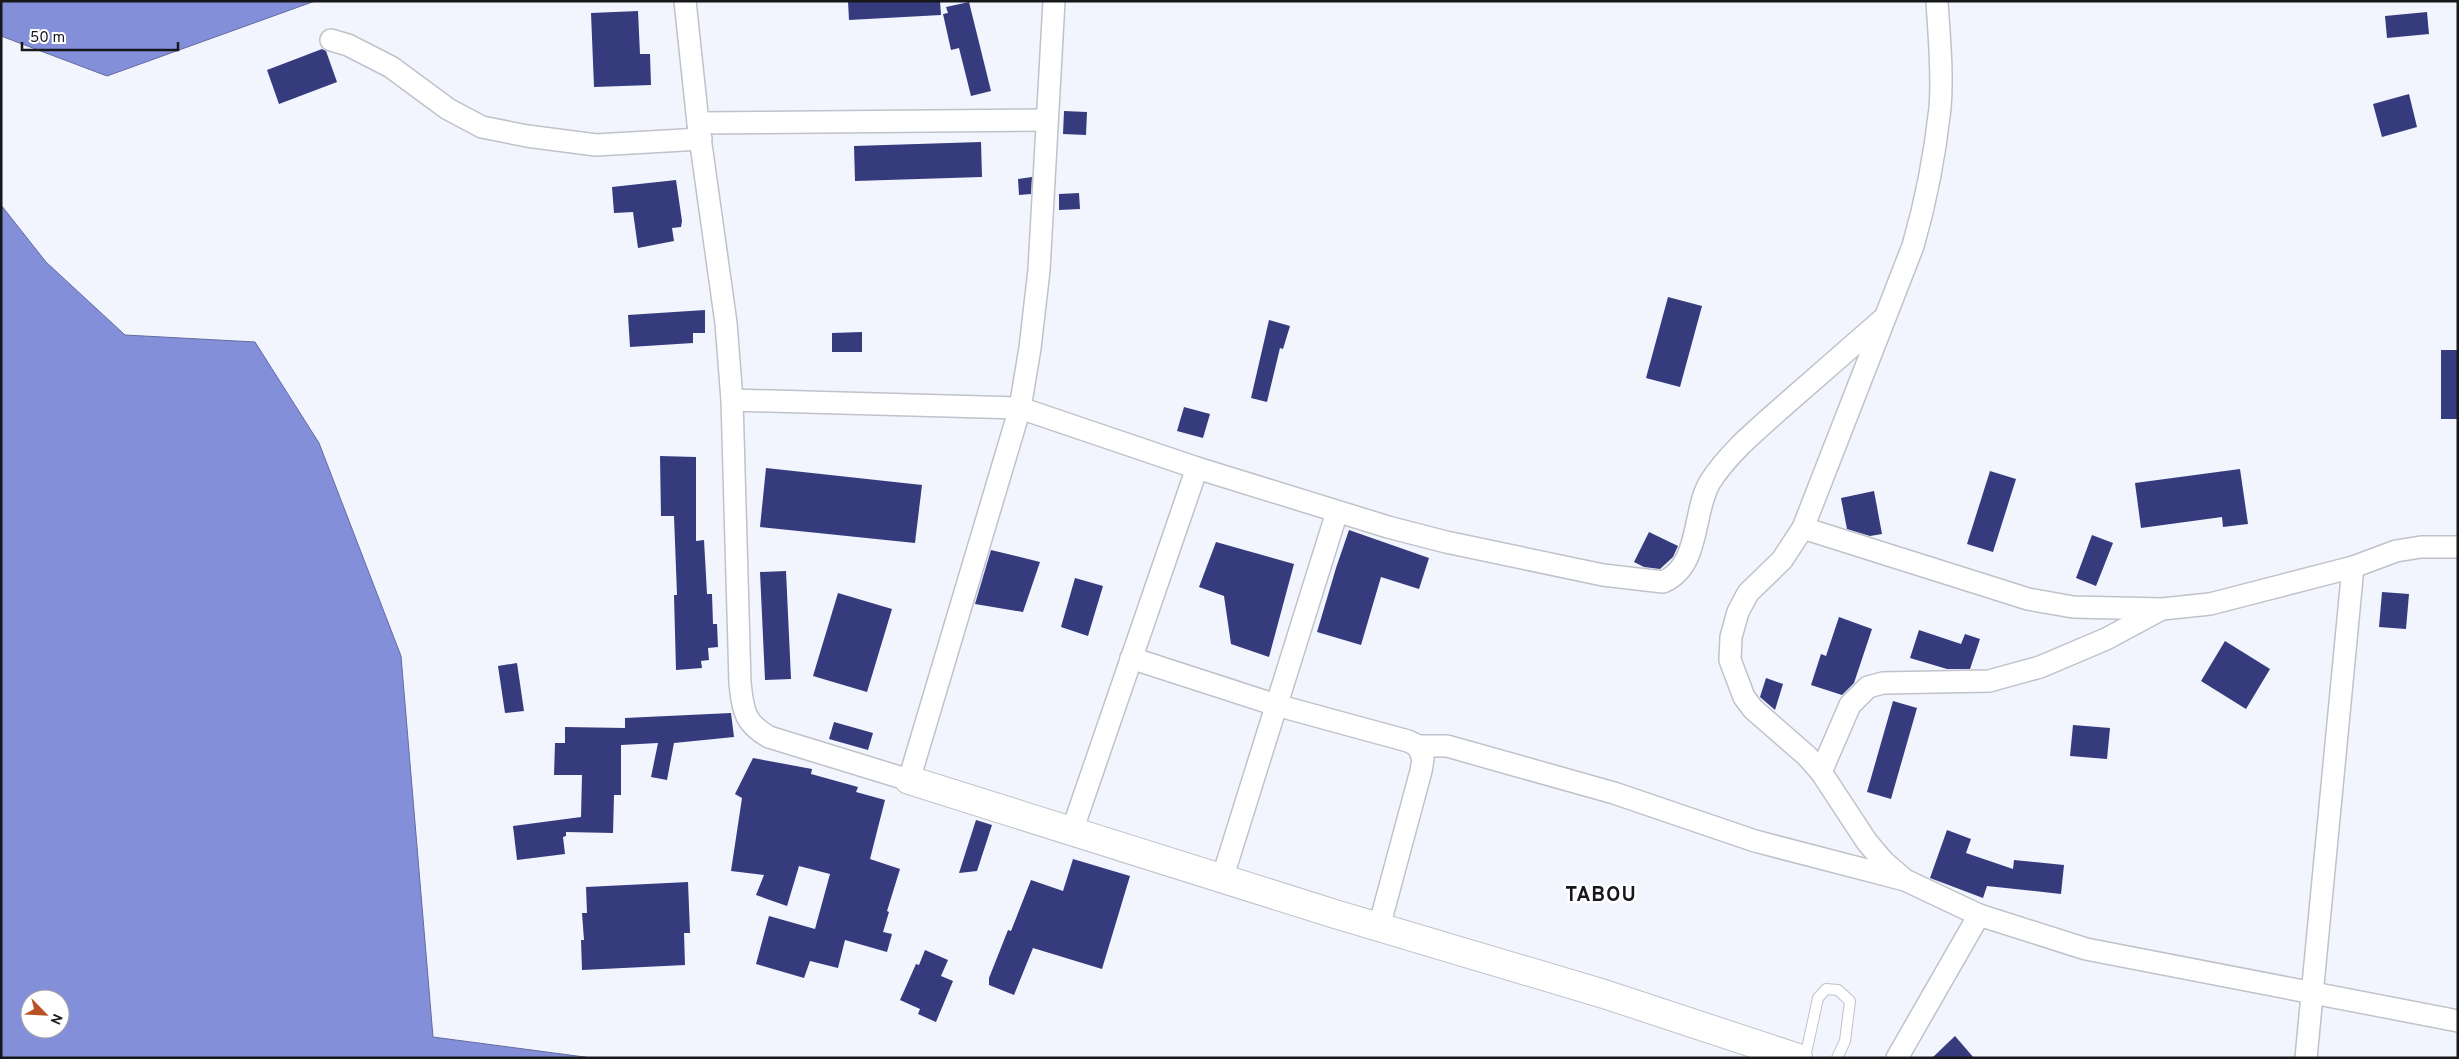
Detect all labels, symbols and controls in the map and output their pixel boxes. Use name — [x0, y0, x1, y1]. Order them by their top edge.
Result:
scale bar — [22, 20, 179, 52]
text: 50 m — [30, 29, 65, 48]
district label: TABOU — [1565, 883, 1637, 909]
north arrow — [20, 989, 70, 1039]
text: N — [46, 1011, 65, 1027]

